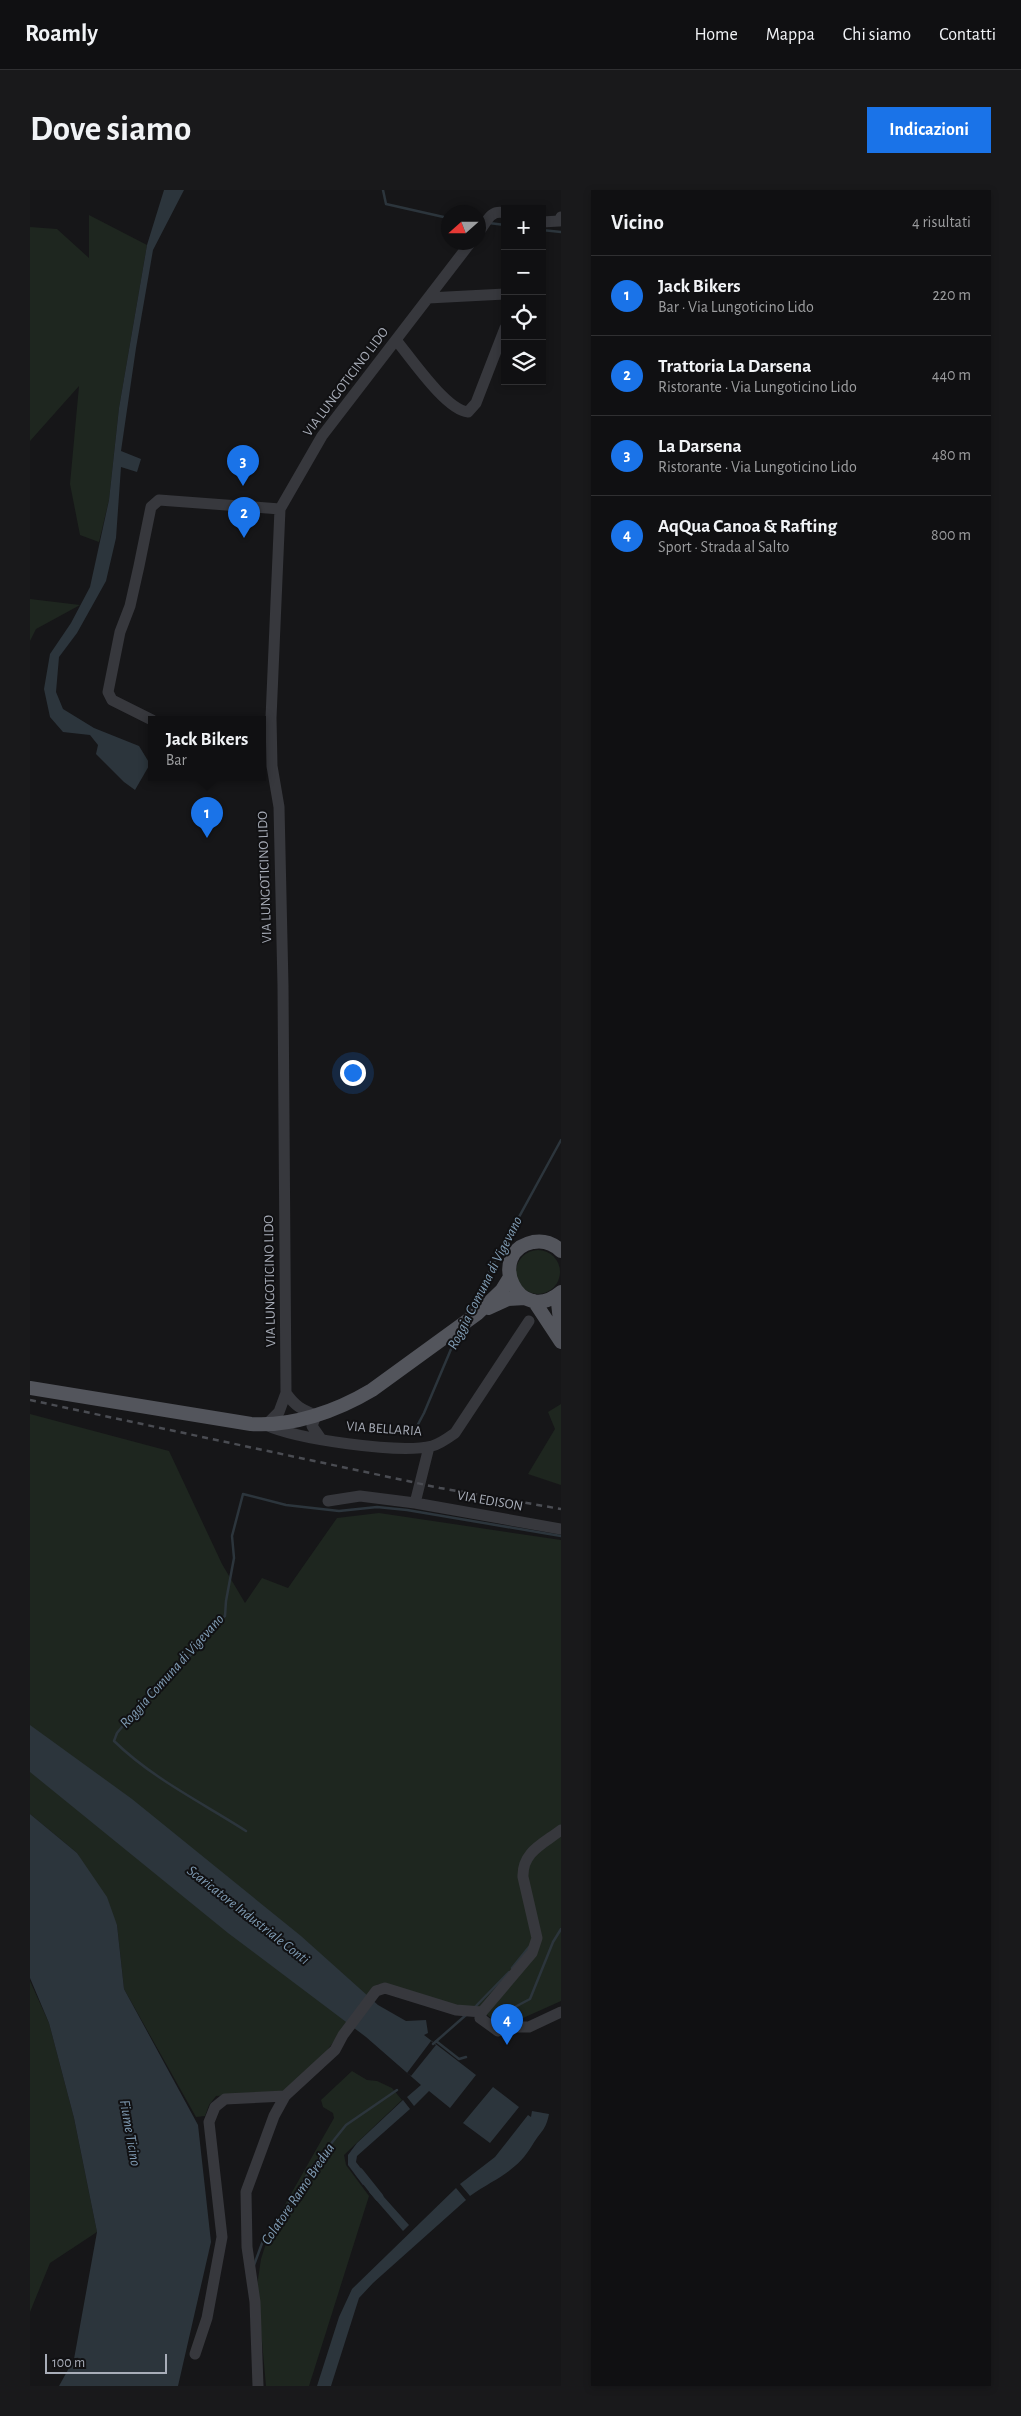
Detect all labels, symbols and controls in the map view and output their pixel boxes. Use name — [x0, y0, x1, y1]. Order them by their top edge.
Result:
text: Roamly — [25, 22, 98, 46]
text: Home — [694, 26, 738, 44]
text: Mappa — [766, 26, 815, 44]
text: Chi siamo — [843, 26, 911, 44]
text: Contatti — [939, 26, 996, 44]
button: Indicazioni — [867, 107, 991, 153]
text: Dove siamo — [30, 112, 191, 147]
north arrow — [441, 205, 486, 250]
map controls — [501, 205, 546, 385]
button: + — [501, 205, 546, 250]
text: Vicino — [611, 212, 664, 233]
text: 4 risultati — [912, 214, 971, 230]
button: − — [501, 250, 546, 295]
text: Jack Bikers — [658, 277, 741, 296]
text: 1 — [624, 287, 630, 303]
text: 220 m — [933, 287, 971, 303]
button: locate — [501, 295, 546, 340]
text: Bar · Via Lungoticino Lido — [658, 299, 814, 315]
street label: VIA LUNGOTICINO LIDO — [301, 325, 391, 439]
button: layers — [501, 340, 546, 385]
text: Trattoria La Darsena — [658, 357, 811, 376]
text: 2 — [623, 367, 631, 383]
text: 440 m — [932, 367, 971, 383]
text: Ristorante · Via Lungoticino Lido — [658, 379, 857, 395]
text: La Darsena — [658, 437, 742, 456]
pin: 3 — [227, 445, 259, 486]
text: 3 — [624, 447, 630, 463]
text: 480 m — [932, 447, 971, 463]
text: Ristorante · Via Lungoticino Lido — [658, 459, 857, 475]
pin: 2 — [228, 497, 260, 538]
text: AqQua Canoa & Rafting — [658, 517, 837, 536]
text: 4 — [623, 527, 631, 543]
text: 800 m — [931, 527, 971, 543]
text: Sport · Strada al Salto — [658, 539, 789, 555]
popup — [148, 716, 266, 781]
text: Jack Bikers — [166, 730, 248, 749]
text: Bar — [166, 752, 187, 768]
pin: 1 — [191, 797, 223, 838]
street label: VIA LUNGOTICINO LIDO — [256, 811, 274, 943]
your location — [340, 1060, 366, 1086]
water label: Roggia Comuna di Vigevano — [445, 1214, 525, 1352]
street label: VIA LUNGOTICINO LIDO — [262, 1215, 278, 1347]
street label: VIA BELLARIA — [346, 1419, 422, 1439]
street label: VIA EDISON — [456, 1488, 524, 1514]
water label: Roggia Comuna di Vigevano — [117, 1611, 227, 1731]
water label: Scaricatore Industriale Conti — [184, 1863, 312, 1967]
pin: 4 — [491, 2004, 523, 2045]
water label: Fiume Ticino — [117, 2099, 143, 2167]
water label: Colatore Ramo Bredua — [259, 2141, 337, 2247]
scale bar — [45, 2351, 168, 2374]
text: 100 m — [52, 2356, 85, 2370]

